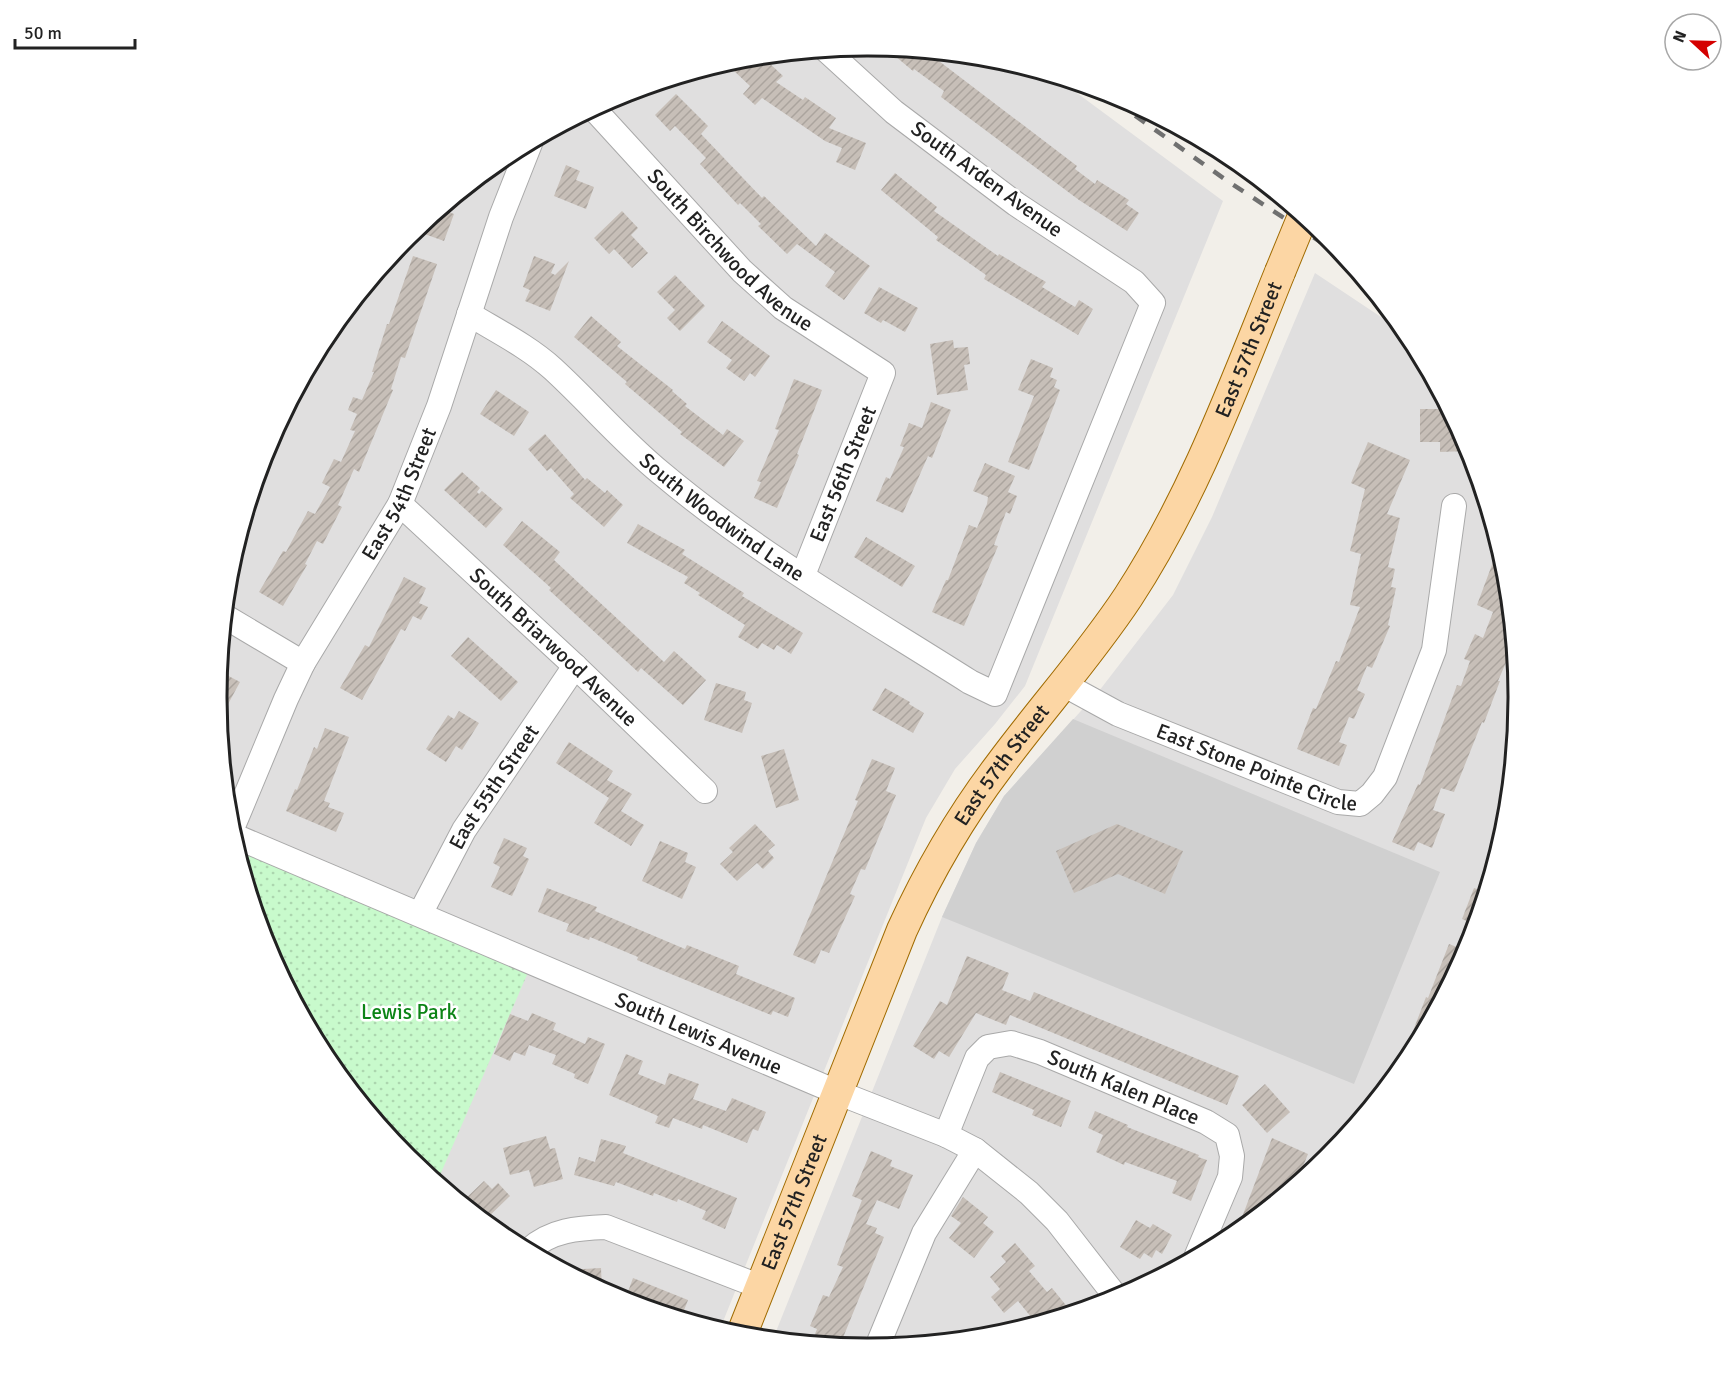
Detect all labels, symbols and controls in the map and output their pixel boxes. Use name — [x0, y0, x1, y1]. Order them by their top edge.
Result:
scale bar — [15, 12, 135, 50]
north arrow — [1663, 12, 1723, 72]
text: 50 m — [24, 22, 62, 44]
text: N — [1669, 28, 1691, 46]
street label: South Arden Avenue — [906, 115, 1068, 243]
street label: South Birchwood Avenue — [642, 163, 818, 337]
street label: East 57th Street — [1209, 278, 1288, 422]
street label: East 56th Street — [804, 402, 882, 546]
street label: East 54th Street — [356, 424, 442, 565]
street label: South Woodwind Lane — [634, 447, 809, 587]
street label: South Briarwood Avenue — [464, 562, 643, 732]
street label: East 57th Street — [948, 699, 1055, 830]
street label: East Stone Pointe Circle — [1153, 718, 1358, 817]
street label: East 55th Street — [443, 720, 544, 854]
street label: South Lewis Avenue — [611, 986, 786, 1080]
park label: Lewis Park — [361, 999, 457, 1025]
street label: South Kalen Place — [1044, 1044, 1203, 1131]
street label: East 57th Street — [755, 1130, 833, 1274]

